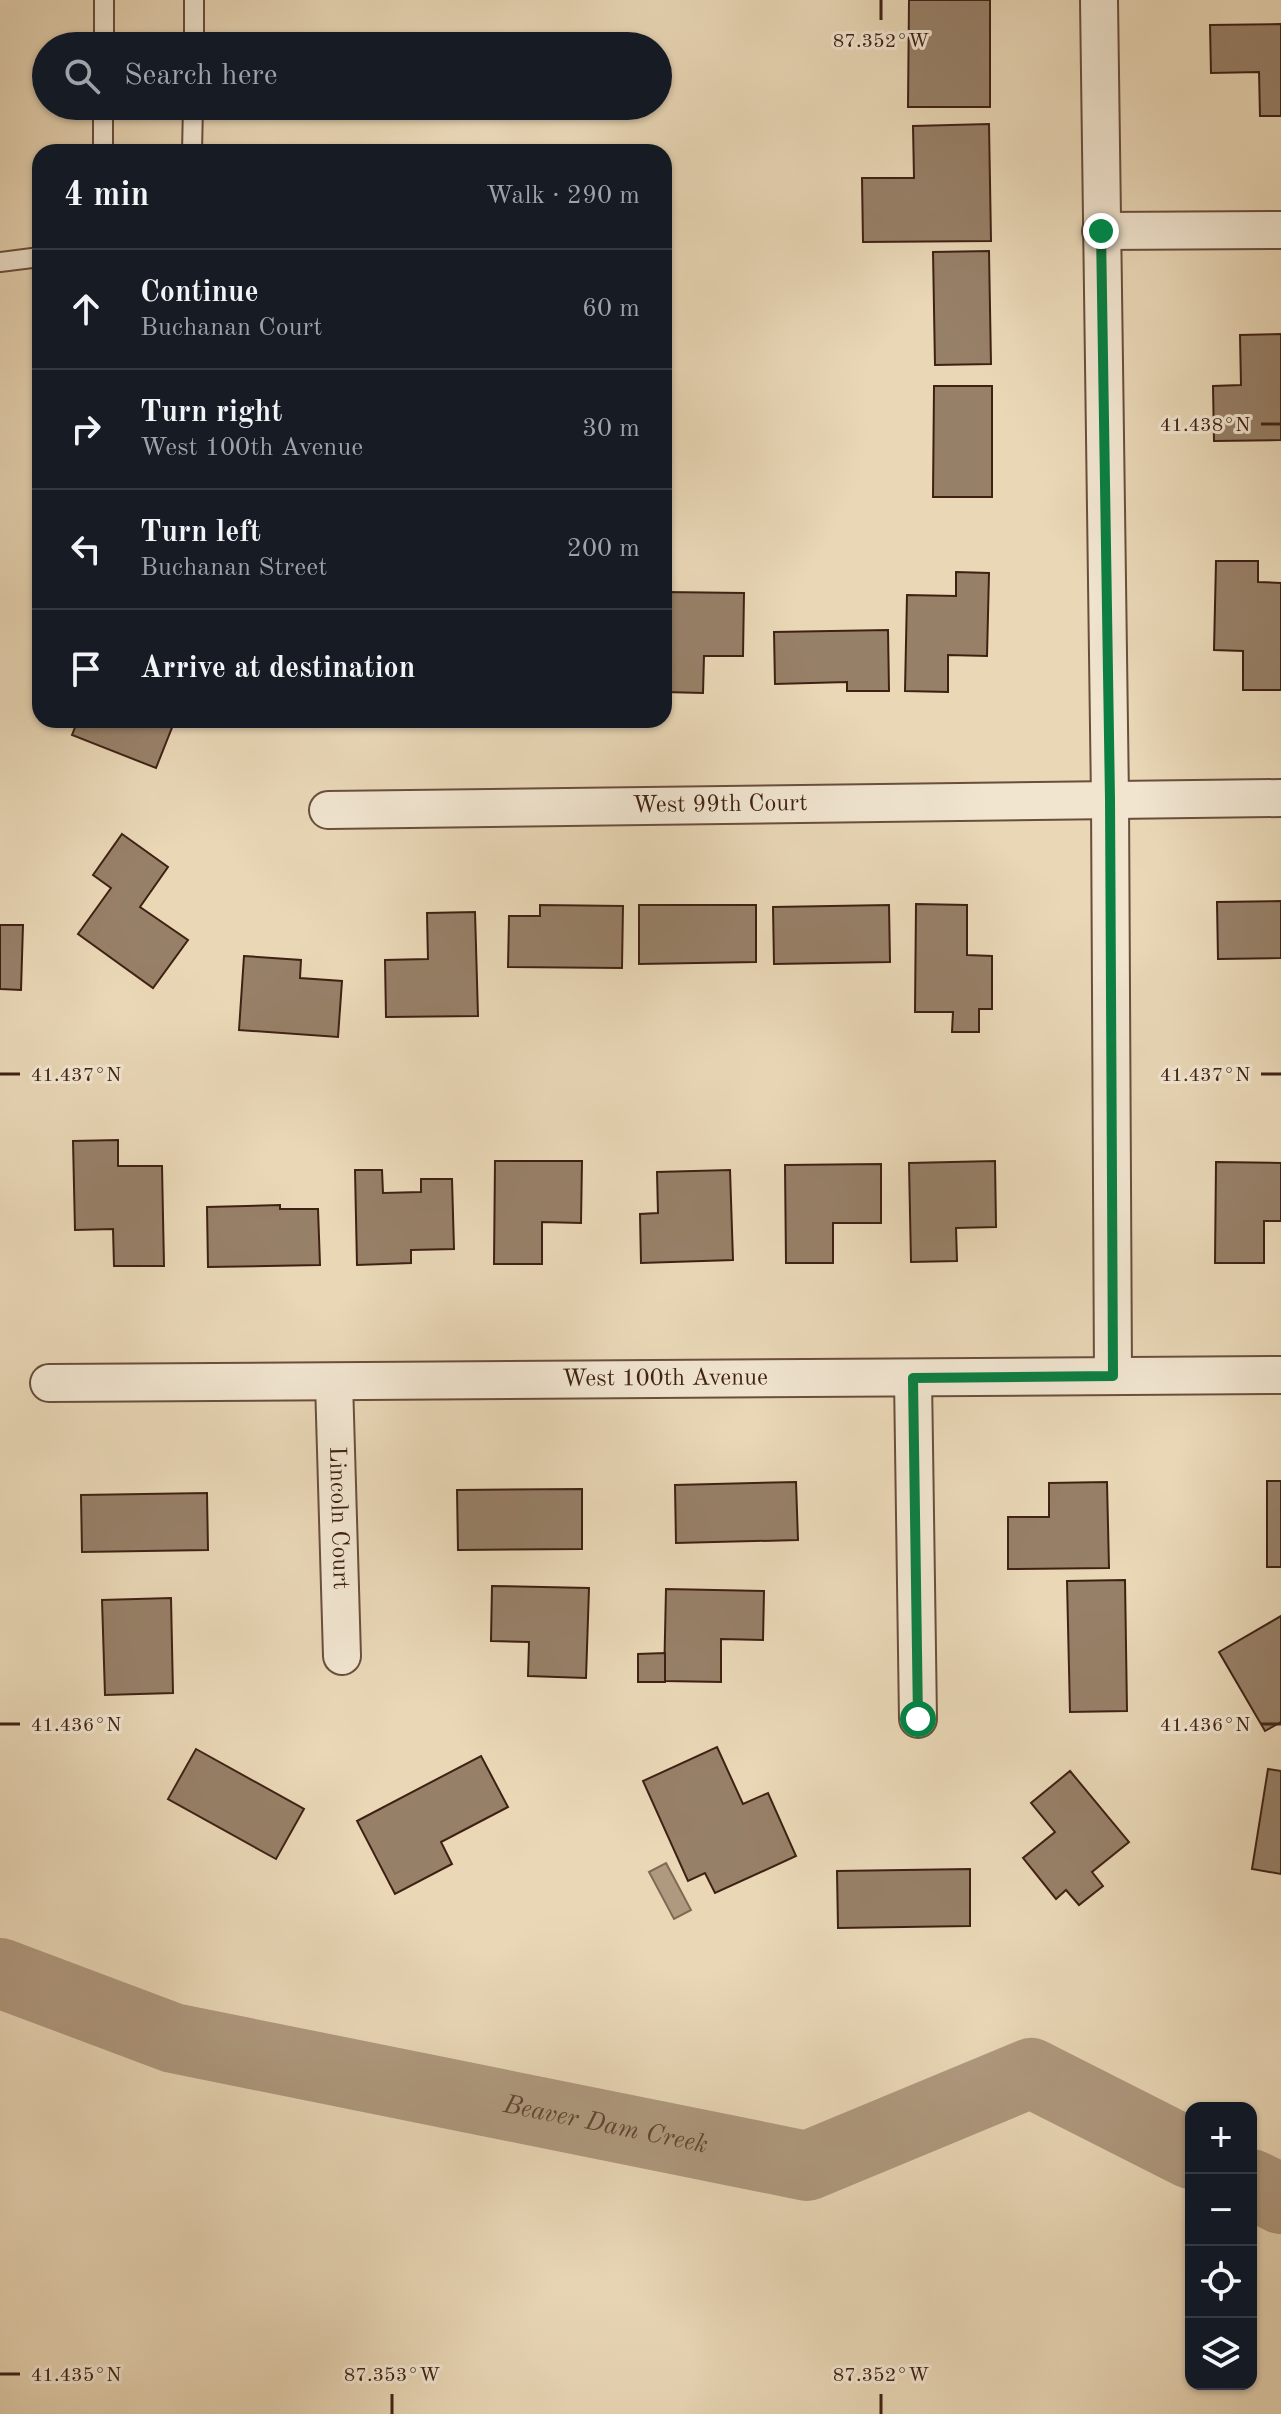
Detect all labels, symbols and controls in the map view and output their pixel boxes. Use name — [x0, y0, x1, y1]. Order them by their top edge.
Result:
search box — [32, 32, 672, 120]
text: 87.352°W — [833, 32, 929, 52]
icon: search — [60, 54, 104, 98]
text: Search here — [124, 61, 278, 91]
text: 4 min — [64, 179, 149, 213]
text: Walk · 290 m — [486, 183, 640, 209]
route end — [1083, 213, 1119, 249]
text: Continue — [140, 278, 259, 308]
icon: ahead — [64, 287, 108, 331]
text: 60 m — [582, 296, 640, 322]
text: Buchanan Court — [140, 315, 322, 341]
text: Turn right — [140, 398, 282, 428]
icon: right — [64, 407, 108, 451]
text: 30 m — [582, 416, 640, 442]
text: 41.438°N — [1160, 416, 1250, 436]
text: West 100th Avenue — [140, 435, 363, 461]
text: Turn left — [140, 518, 261, 548]
icon: left — [64, 527, 108, 571]
text: 200 m — [567, 536, 640, 562]
text: Buchanan Street — [140, 555, 327, 581]
icon: arrive — [64, 647, 108, 691]
text: Arrive at destination — [140, 654, 415, 684]
street label: West 99th Court — [632, 792, 808, 818]
text: 41.437°N — [31, 1066, 121, 1086]
text: 41.437°N — [1160, 1066, 1250, 1086]
street label: West 100th Avenue — [562, 1366, 768, 1392]
street label: Lincoln Court — [324, 1446, 352, 1590]
route start — [900, 1701, 936, 1737]
text: 41.436°N — [31, 1716, 121, 1736]
text: 41.436°N — [1160, 1716, 1250, 1736]
water label: Beaver Dam Creek — [500, 2092, 710, 2159]
map controls — [1185, 2102, 1257, 2390]
button: + — [1185, 2102, 1257, 2174]
button: − — [1185, 2174, 1257, 2246]
button: locate — [1185, 2246, 1257, 2318]
button: layers — [1185, 2318, 1257, 2390]
text: 41.435°N — [31, 2366, 121, 2386]
text: 87.353°W — [344, 2366, 440, 2386]
text: 87.352°W — [833, 2366, 929, 2386]

